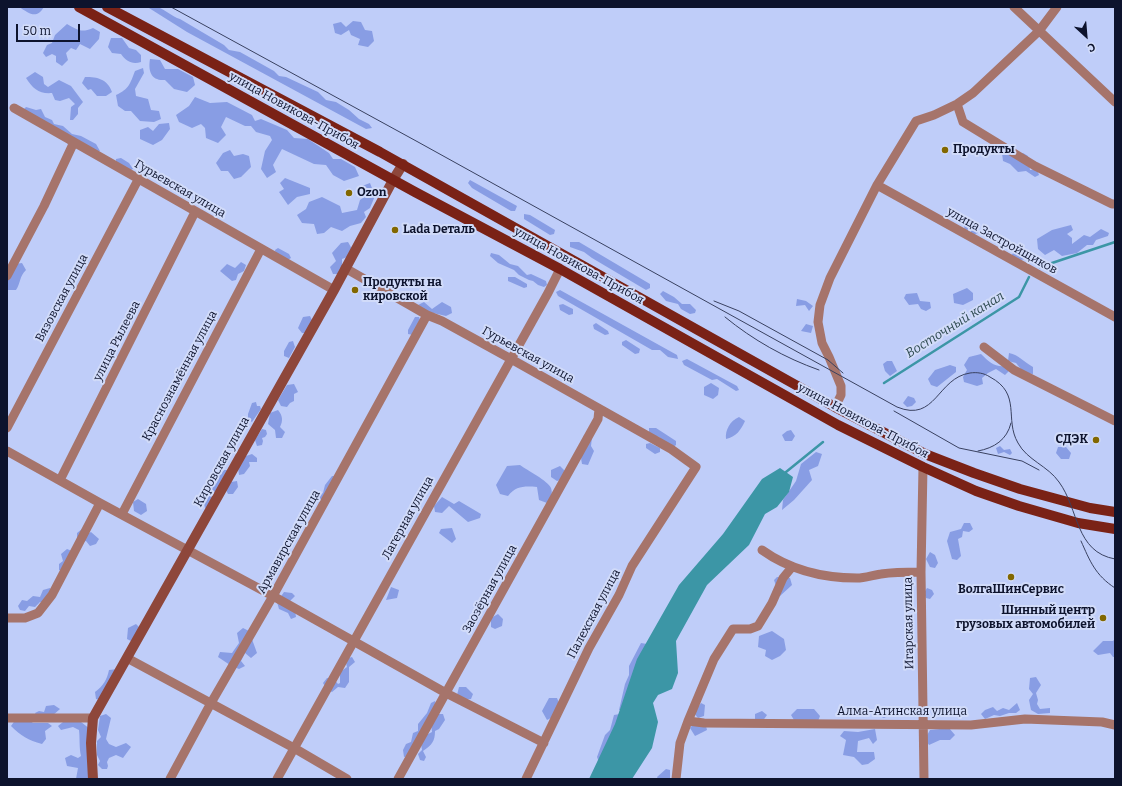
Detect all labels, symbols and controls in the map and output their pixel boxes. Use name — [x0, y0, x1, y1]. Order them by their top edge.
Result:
scale bar — [18, 16, 82, 42]
north arrow — [1066, 16, 1106, 56]
text: 50 m — [23, 24, 51, 38]
text: С — [1086, 40, 1097, 55]
street label: улица Новикова-Прибоя — [227, 69, 361, 153]
place label: Продукты — [953, 143, 1015, 157]
marker: Продукты — [940, 145, 950, 155]
street label: Гурьевская улица — [132, 157, 228, 221]
place label: Ozon — [357, 186, 386, 200]
marker: Ozon — [344, 188, 354, 198]
street label: улица Застройщиков — [944, 205, 1060, 277]
place label: Lada Dеталь — [403, 223, 475, 237]
street label: улица Новикова-Прибоя — [512, 224, 646, 308]
marker: Lada Dеталь — [390, 225, 400, 235]
street label: Вязовская улица — [33, 252, 91, 344]
place label: Продукты на кировской — [363, 276, 442, 304]
marker: Продукты на кировской — [350, 285, 360, 295]
water label: Восточный канал — [903, 288, 1007, 362]
street label: улица Рылеева — [91, 299, 143, 383]
street label: Краснознамённая улица — [139, 308, 221, 444]
street label: Гурьевская улица — [479, 324, 577, 386]
street label: улица Новикова-Прибоя — [795, 380, 931, 462]
street label: Кировская улица — [191, 414, 253, 510]
place label: СДЭК — [1056, 433, 1088, 447]
marker: СДЭК — [1091, 435, 1101, 445]
street label: Лагерная улица — [379, 474, 437, 562]
street label: Армавирская улица — [254, 488, 324, 596]
street label: Заозёрная улица — [460, 542, 520, 636]
street label: Палехская улица — [564, 567, 624, 661]
marker: ВолгаШинСервис — [1006, 572, 1016, 582]
street label: Игарская улица — [901, 577, 917, 669]
place label: ВолгаШинСервис — [958, 583, 1064, 597]
place label: Шинный центр грузовых автомобилей — [956, 604, 1095, 632]
marker: Шинный центр грузовых автомобилей — [1098, 613, 1108, 623]
street label: Алма-Атинская улица — [837, 705, 967, 719]

